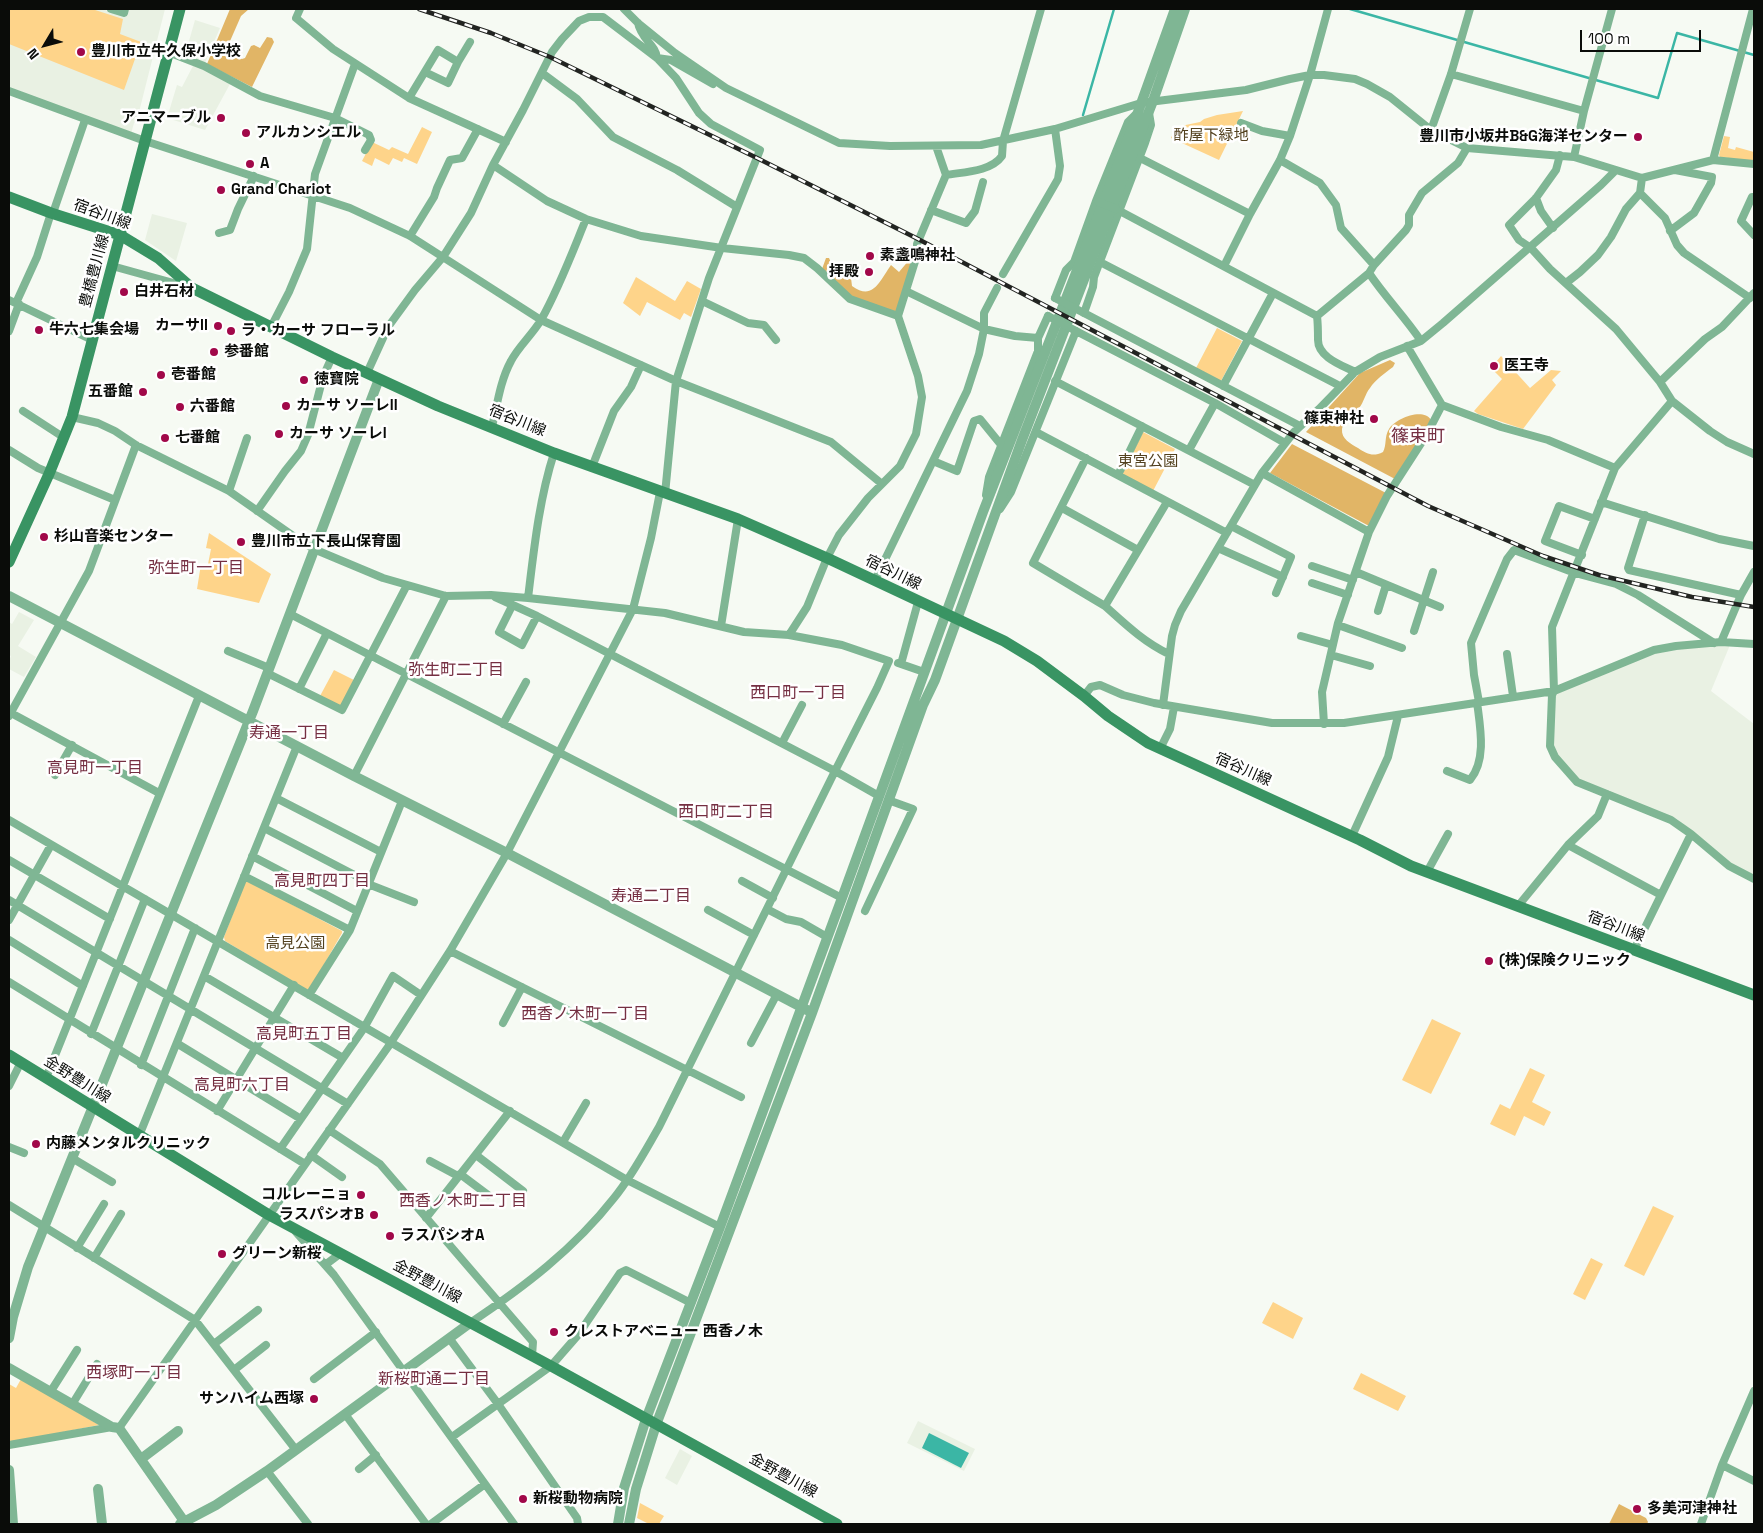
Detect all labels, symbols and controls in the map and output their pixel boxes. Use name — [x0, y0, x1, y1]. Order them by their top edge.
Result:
north arrow — [20, 20, 70, 70]
scale bar — [1583, 20, 1704, 52]
text: 100 m — [1588, 29, 1630, 48]
place label: 豊川市立牛久保小学校 — [91, 43, 241, 61]
text: N — [23, 45, 43, 63]
marker: 豊川市立牛久保小学校 — [75, 46, 87, 58]
place label: アニマーブル — [121, 109, 211, 127]
marker: アニマーブル — [215, 112, 227, 124]
place label: アルカンシエル — [256, 124, 361, 142]
marker: アルカンシエル — [240, 127, 252, 139]
park label: 酢屋下緑地 — [1174, 127, 1248, 145]
place label: 豊川市小坂井B&G海洋センター — [1419, 128, 1628, 146]
marker: 豊川市小坂井B&G海洋センター — [1632, 131, 1644, 143]
place label: A — [260, 155, 270, 173]
marker: A — [244, 158, 256, 170]
place label: Grand Chariot — [231, 181, 331, 199]
marker: Grand Chariot — [215, 184, 227, 196]
street label: 宿谷川線 — [71, 196, 133, 234]
street label: 豊橋豊川線 — [77, 232, 113, 310]
place label: 素盞鳴神社 — [880, 247, 955, 265]
marker: 素盞鳴神社 — [864, 250, 876, 262]
place label: 拝殿 — [829, 263, 859, 281]
marker: 拝殿 — [863, 266, 875, 278]
place label: 白井石材 — [134, 283, 194, 301]
marker: 白井石材 — [118, 286, 130, 298]
place label: カーサII — [155, 317, 208, 335]
marker: カーサII — [212, 320, 224, 332]
place label: 牛六七集会場 — [49, 321, 139, 339]
place label: ラ・カーサ フローラル — [241, 322, 395, 340]
marker: 牛六七集会場 — [33, 324, 45, 336]
marker: ラ・カーサ フローラル — [225, 325, 237, 337]
place label: 参番館 — [224, 343, 269, 361]
marker: 参番館 — [208, 346, 220, 358]
place label: 医王寺 — [1504, 357, 1549, 375]
marker: 医王寺 — [1488, 360, 1500, 372]
place label: 壱番館 — [171, 366, 216, 384]
marker: 壱番館 — [155, 369, 167, 381]
place label: 徳寶院 — [314, 371, 359, 389]
marker: 徳寶院 — [298, 374, 310, 386]
place label: 五番館 — [88, 383, 133, 401]
marker: 五番館 — [137, 386, 149, 398]
place label: カーサ ソーレII — [296, 397, 398, 415]
place label: 六番館 — [190, 398, 235, 416]
marker: カーサ ソーレII — [280, 400, 292, 412]
marker: 六番館 — [174, 401, 186, 413]
street label: 宿谷川線 — [486, 401, 548, 441]
place label: 篠束神社 — [1304, 410, 1364, 428]
marker: 篠束神社 — [1368, 413, 1380, 425]
place label: カーサ ソーレI — [289, 425, 387, 443]
district label: 篠束町 — [1391, 426, 1445, 448]
marker: カーサ ソーレI — [273, 428, 285, 440]
place label: 七番館 — [175, 429, 220, 447]
marker: 七番館 — [159, 432, 171, 444]
park label: 東宮公園 — [1118, 453, 1178, 471]
place label: 杉山音楽センター — [54, 528, 174, 546]
marker: 杉山音楽センター — [38, 531, 50, 543]
place label: 豊川市立下長山保育園 — [251, 533, 401, 551]
marker: 豊川市立下長山保育園 — [235, 536, 247, 548]
street label: 宿谷川線 — [862, 552, 924, 594]
district label: 弥生町一丁目 — [148, 559, 244, 579]
district label: 弥生町二丁目 — [408, 661, 504, 681]
district label: 西口町一丁目 — [750, 684, 846, 704]
district label: 寿通一丁目 — [249, 724, 329, 744]
street label: 宿谷川線 — [1212, 750, 1274, 790]
district label: 高見町一丁目 — [47, 759, 143, 779]
district label: 西口町二丁目 — [678, 803, 774, 823]
district label: 高見町四丁目 — [274, 872, 370, 892]
district label: 寿通二丁目 — [611, 887, 691, 907]
street label: 宿谷川線 — [1585, 908, 1647, 946]
park label: 高見公園 — [265, 935, 325, 953]
place label: (株)保険クリニック — [1499, 952, 1631, 970]
marker: (株)保険クリニック — [1483, 955, 1495, 967]
district label: 西香ノ木町一丁目 — [521, 1005, 649, 1025]
district label: 高見町五丁目 — [256, 1025, 352, 1045]
street label: 金野豊川線 — [40, 1052, 114, 1108]
district label: 高見町六丁目 — [194, 1076, 290, 1096]
place label: 内藤メンタルクリニック — [46, 1135, 211, 1153]
marker: 内藤メンタルクリニック — [30, 1138, 42, 1150]
place label: コルレーニョ — [261, 1186, 351, 1204]
marker: コルレーニョ — [355, 1189, 367, 1201]
district label: 西香ノ木町二丁目 — [399, 1192, 527, 1212]
place label: ラスパシオB — [279, 1206, 364, 1224]
marker: ラスパシオB — [368, 1209, 380, 1221]
place label: ラスパシオA — [400, 1227, 485, 1245]
marker: ラスパシオA — [384, 1230, 396, 1242]
place label: グリーン新桜 — [232, 1245, 322, 1263]
marker: グリーン新桜 — [216, 1248, 228, 1260]
street label: 金野豊川線 — [390, 1256, 464, 1308]
place label: クレストアベニュー 西香ノ木 — [564, 1323, 763, 1341]
marker: クレストアベニュー 西香ノ木 — [548, 1326, 560, 1338]
district label: 西塚町一丁目 — [86, 1364, 182, 1384]
district label: 新桜町通二丁目 — [378, 1370, 490, 1390]
place label: サンハイム西塚 — [199, 1390, 304, 1408]
marker: サンハイム西塚 — [308, 1393, 320, 1405]
street label: 金野豊川線 — [746, 1450, 820, 1502]
place label: 新桜動物病院 — [533, 1490, 623, 1508]
marker: 新桜動物病院 — [517, 1493, 529, 1505]
place label: 多美河津神社 — [1647, 1500, 1737, 1518]
marker: 多美河津神社 — [1631, 1503, 1643, 1515]

